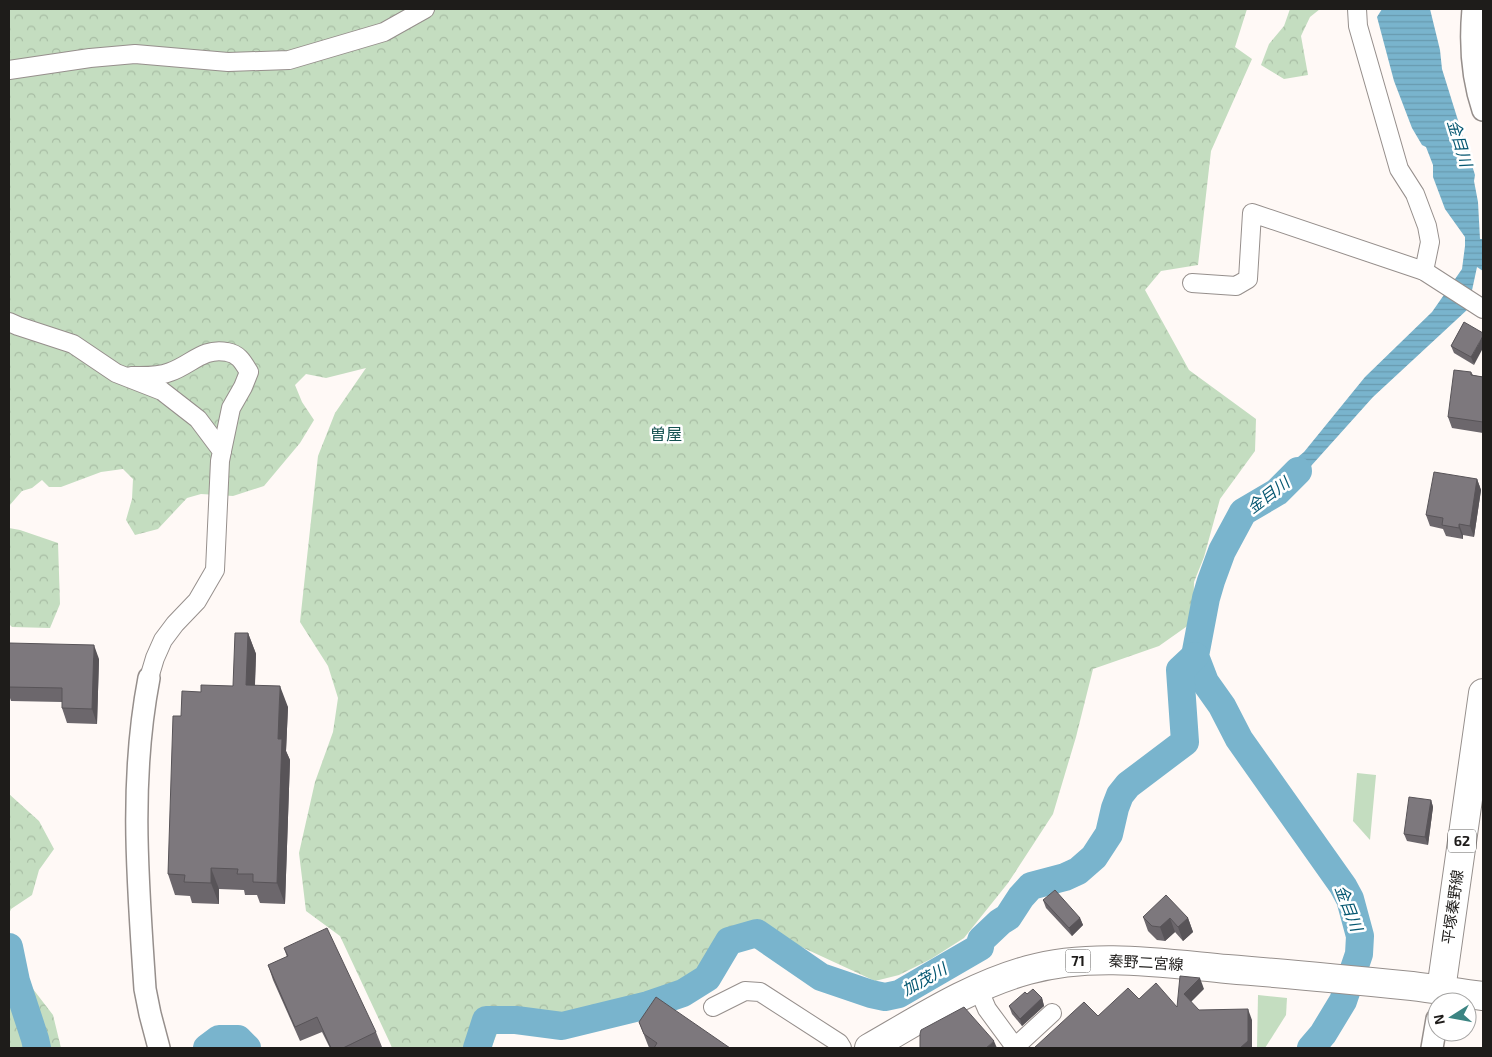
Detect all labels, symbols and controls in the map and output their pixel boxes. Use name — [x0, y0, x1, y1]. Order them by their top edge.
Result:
water label: 金目川 — [1444, 117, 1477, 170]
district label: 曽屋 — [650, 424, 682, 443]
water label: 金目川 — [1243, 471, 1294, 517]
road number: 62 — [1448, 829, 1476, 852]
street label: 平塚秦野線 — [1438, 868, 1466, 945]
water label: 金目川 — [1332, 882, 1368, 935]
road number: 71 — [1066, 949, 1090, 972]
street label: 秦野二宮線 — [1108, 951, 1184, 973]
water label: 加茂川 — [898, 958, 951, 999]
north arrow — [1427, 992, 1477, 1042]
text: N — [1429, 1013, 1448, 1026]

